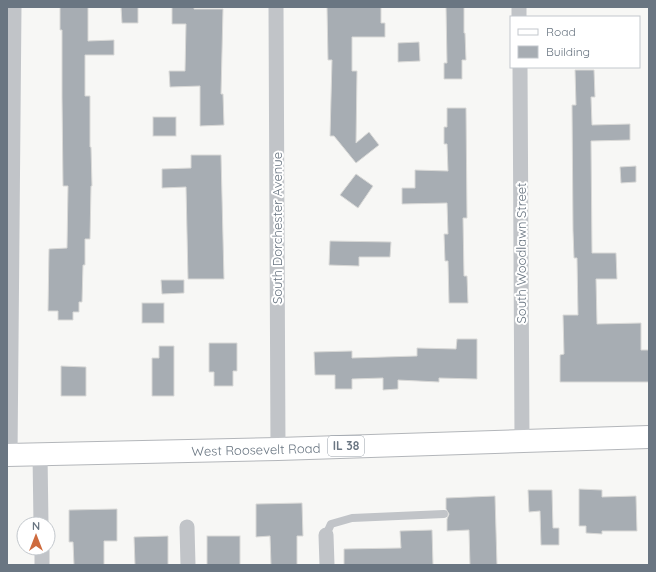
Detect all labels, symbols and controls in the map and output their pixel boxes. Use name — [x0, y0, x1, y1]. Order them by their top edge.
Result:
legend — [510, 16, 640, 68]
text: Road — [546, 24, 576, 39]
text: Building — [546, 44, 590, 59]
street label: South Dorchester Avenue — [269, 152, 285, 304]
street label: South Woodlawn Street — [513, 183, 529, 324]
road number: IL 38 — [328, 436, 364, 456]
street label: West Roosevelt Road — [191, 440, 321, 459]
north arrow — [16, 516, 56, 556]
text: N — [32, 519, 40, 533]

